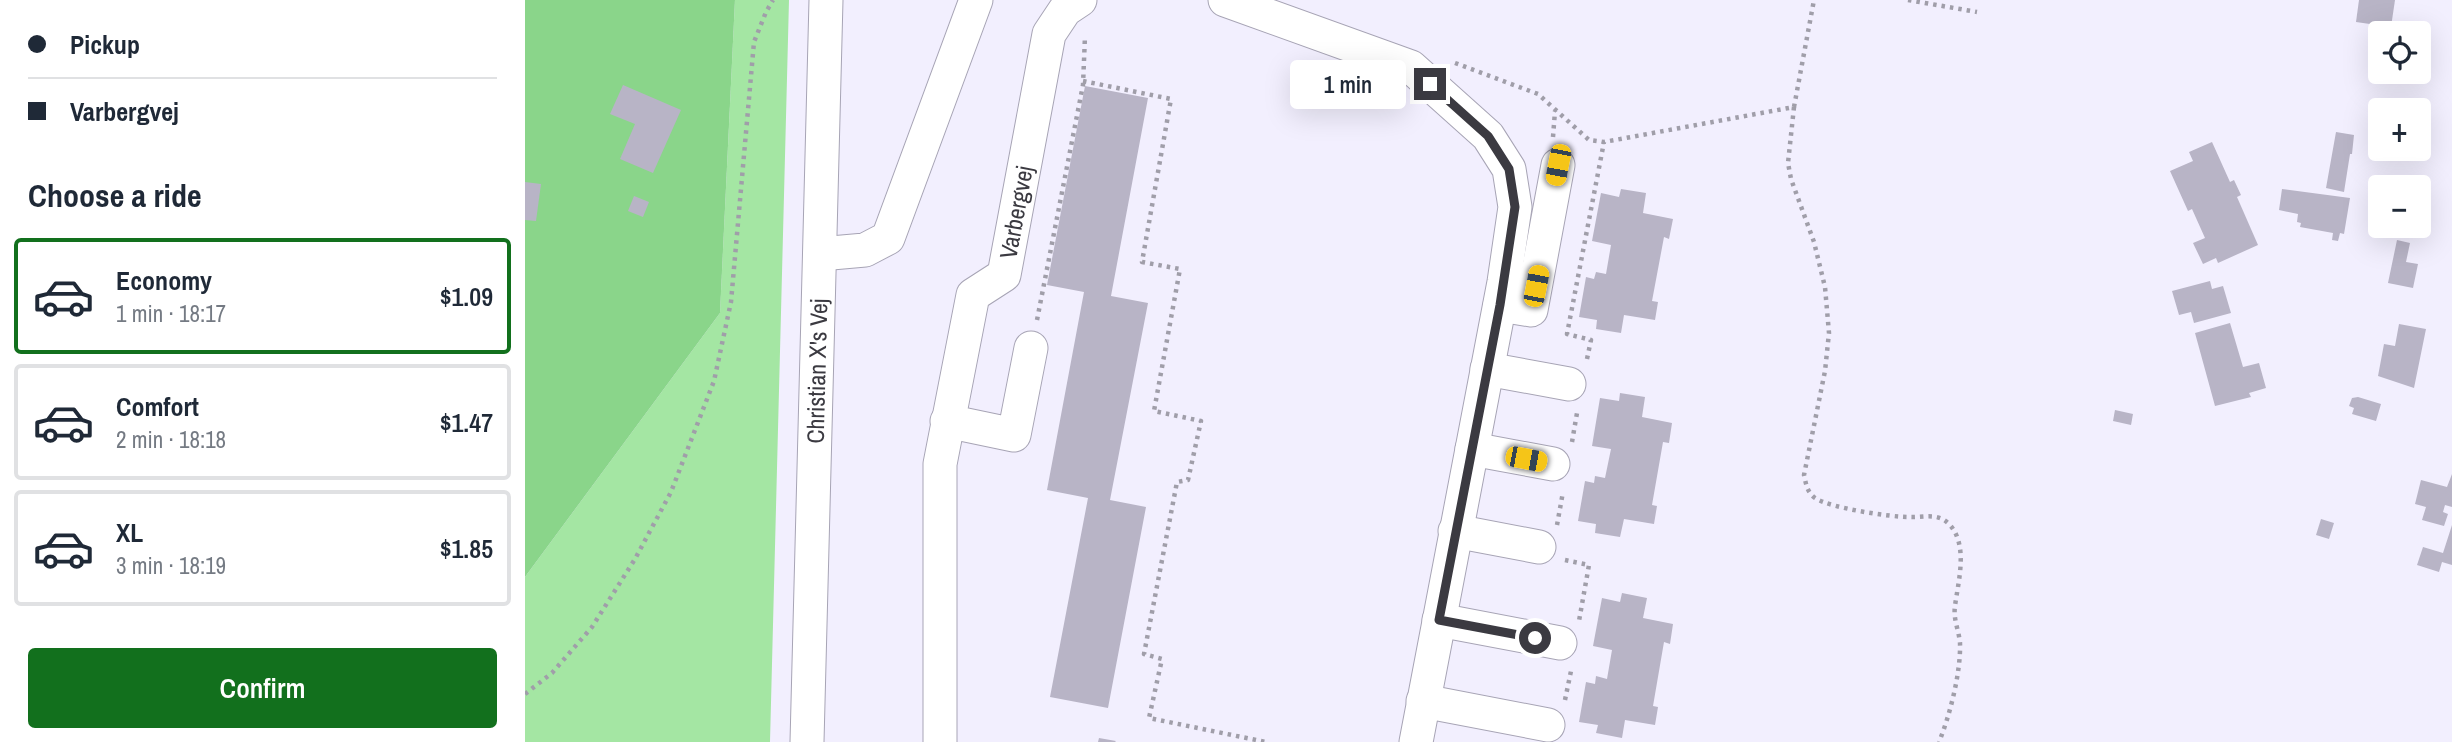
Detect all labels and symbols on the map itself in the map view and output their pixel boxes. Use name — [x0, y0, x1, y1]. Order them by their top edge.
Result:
callout: 1 min — [1290, 60, 1405, 108]
route end — [1414, 68, 1446, 100]
car — [1544, 142, 1573, 188]
street label: Varbergvej — [991, 163, 1040, 261]
car — [1522, 263, 1551, 309]
street label: Christian X's Vej — [799, 298, 834, 444]
car — [1504, 445, 1549, 473]
route start — [1519, 622, 1551, 654]

